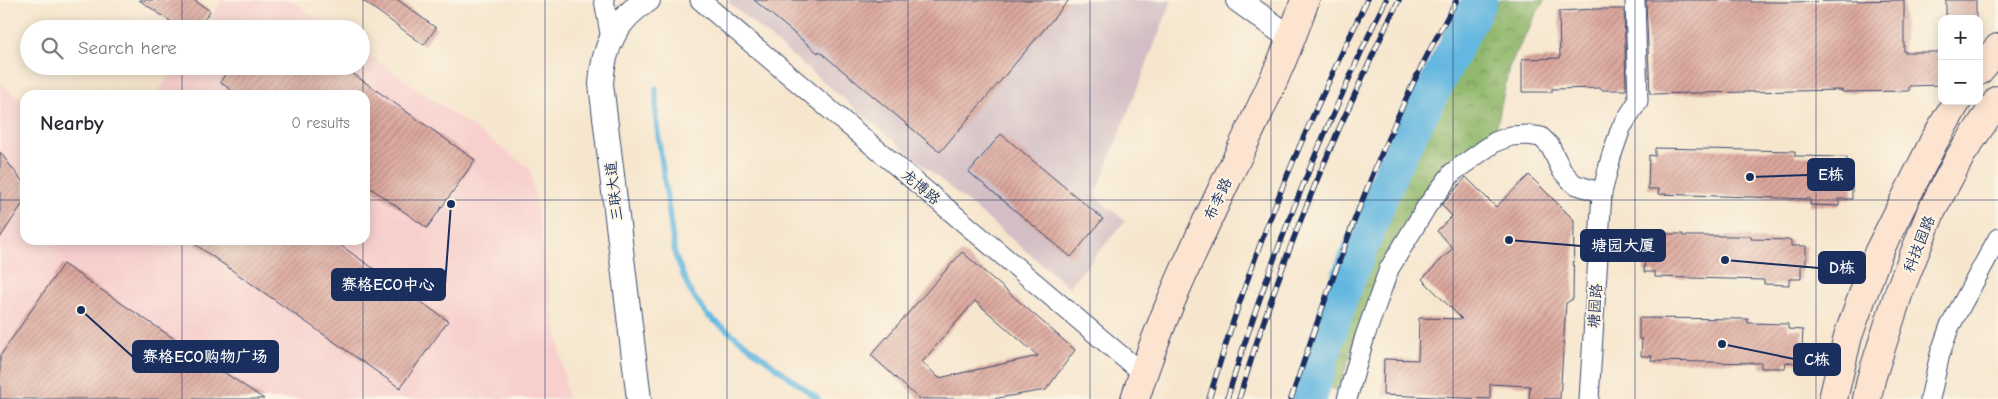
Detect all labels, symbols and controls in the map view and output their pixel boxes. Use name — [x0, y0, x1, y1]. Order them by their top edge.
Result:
map controls — [1938, 15, 1983, 105]
button: + — [1938, 15, 1983, 60]
search box — [20, 20, 370, 75]
icon: search — [38, 34, 66, 62]
text: Search here — [78, 37, 177, 59]
button: − — [1938, 60, 1983, 105]
text: Nearby — [40, 111, 104, 135]
text: 0 results — [291, 114, 350, 132]
callout: E栋 — [1808, 159, 1854, 190]
street label: 三联大道 — [601, 160, 627, 222]
street label: 龙博路 — [898, 166, 944, 208]
text: E栋 — [1818, 166, 1844, 184]
street label: 布李路 — [1200, 175, 1236, 223]
street label: 科技园路 — [1899, 213, 1939, 275]
callout: 塘园大厦 — [1581, 230, 1665, 261]
text: 塘园大厦 — [1591, 237, 1655, 255]
callout: D栋 — [1819, 252, 1865, 283]
text: D栋 — [1829, 259, 1855, 277]
callout: 赛格ECO中心 — [332, 269, 445, 300]
text: 赛格ECO中心 — [341, 276, 435, 294]
street label: 塘园路 — [1584, 283, 1606, 329]
callout: 赛格ECO购物广场 — [133, 341, 278, 372]
callout: C栋 — [1794, 344, 1840, 375]
text: 赛格ECO购物广场 — [142, 348, 268, 366]
text: C栋 — [1804, 351, 1830, 369]

